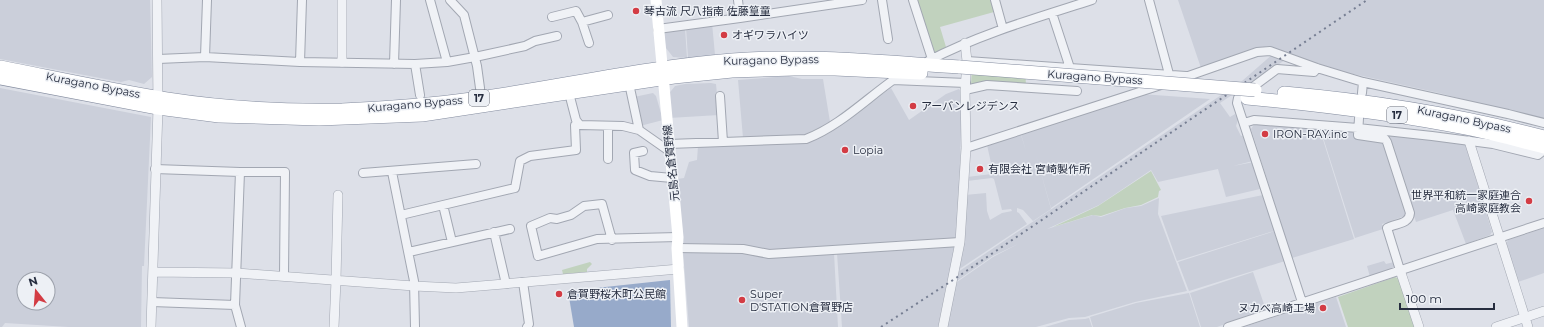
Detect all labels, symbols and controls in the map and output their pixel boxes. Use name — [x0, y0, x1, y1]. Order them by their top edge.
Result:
place label: 琴古流 尺八指南 佐藤篁童 — [644, 4, 771, 18]
marker: 琴古流 尺八指南 佐藤篁童 — [631, 6, 641, 16]
place label: オギワラハイツ — [732, 28, 809, 42]
marker: オギワラハイツ — [719, 30, 729, 40]
street label: Kuragano Bypass — [723, 52, 820, 68]
street label: Kuragano Bypass — [1047, 67, 1144, 87]
street label: Kuragano Bypass — [45, 69, 142, 101]
road number: 17 — [469, 90, 489, 106]
street label: Kuragano Bypass — [367, 93, 464, 115]
place label: アーバンレジデンス — [921, 99, 1020, 113]
marker: アーバンレジデンス — [908, 101, 918, 111]
street label: Kuragano Bypass — [1416, 102, 1513, 136]
road number: 17 — [1387, 107, 1407, 123]
street label: 元島名倉賀野線 — [660, 124, 682, 202]
place label: IRON-RAY.inc — [1273, 127, 1347, 141]
marker: IRON-RAY.inc — [1260, 129, 1270, 139]
place label: Lopia — [853, 143, 883, 157]
marker: Lopia — [840, 145, 850, 155]
place label: 有限会社 宮崎製作所 — [988, 162, 1091, 176]
marker: 有限会社 宮崎製作所 — [975, 164, 985, 174]
place label: 世界平和統一家庭連合 高崎家庭教会 — [1411, 188, 1521, 215]
marker: 世界平和統一家庭連合 高崎家庭教会 — [1524, 196, 1534, 206]
north arrow — [16, 271, 56, 311]
text: N — [27, 273, 39, 289]
scale bar — [1400, 285, 1494, 311]
place label: 倉賀野桜木町公民館 — [567, 287, 666, 301]
place label: Super D'STATION倉賀野店 — [750, 287, 853, 314]
marker: 倉賀野桜木町公民館 — [554, 289, 564, 299]
text: 100 m — [1406, 291, 1442, 306]
marker: Super D'STATION倉賀野店 — [737, 295, 747, 305]
place label: ヌカべ高崎工場 — [1238, 301, 1315, 315]
marker: ヌカべ高崎工場 — [1318, 303, 1328, 313]

